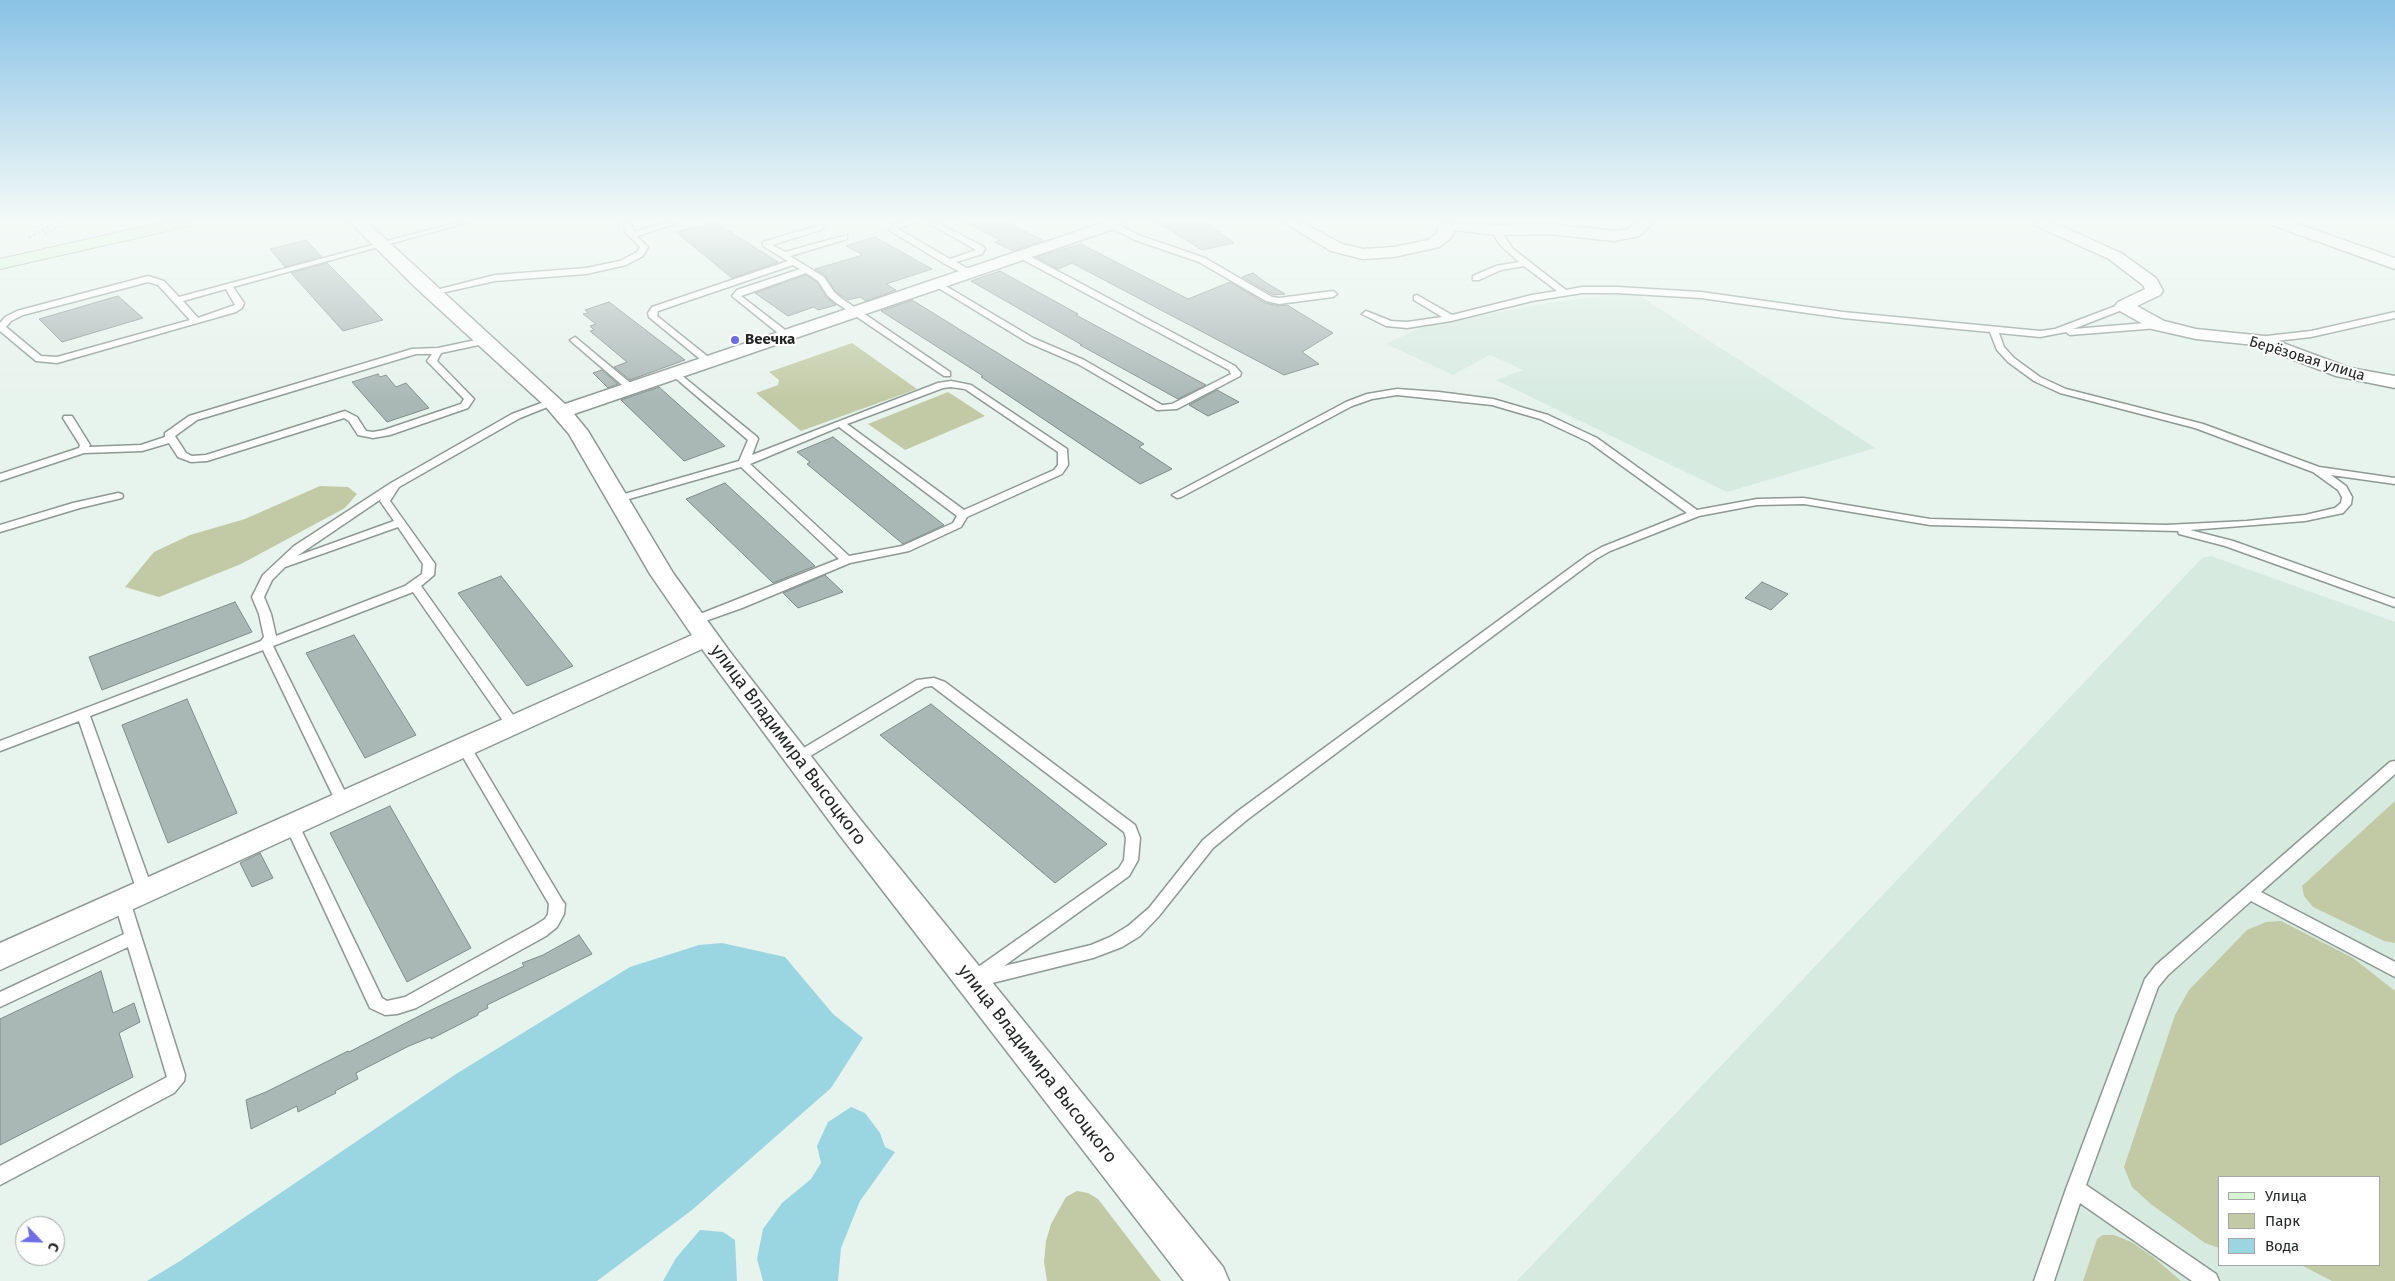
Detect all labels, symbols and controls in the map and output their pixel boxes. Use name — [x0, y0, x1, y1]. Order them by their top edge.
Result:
place label: Веечка — [745, 331, 795, 349]
street label: Берёзовая улица — [2247, 333, 2367, 385]
marker: Веечка — [729, 334, 741, 346]
street label: улица Владимира Высоцкого — [705, 640, 871, 850]
street label: улица Владимира Высоцкого — [953, 961, 1121, 1167]
legend — [2218, 1176, 2380, 1266]
text: Улица — [2265, 1187, 2307, 1205]
text: Парк — [2265, 1212, 2300, 1230]
north arrow — [15, 1216, 65, 1266]
text: Вода — [2265, 1237, 2299, 1255]
text: С — [44, 1240, 63, 1254]

